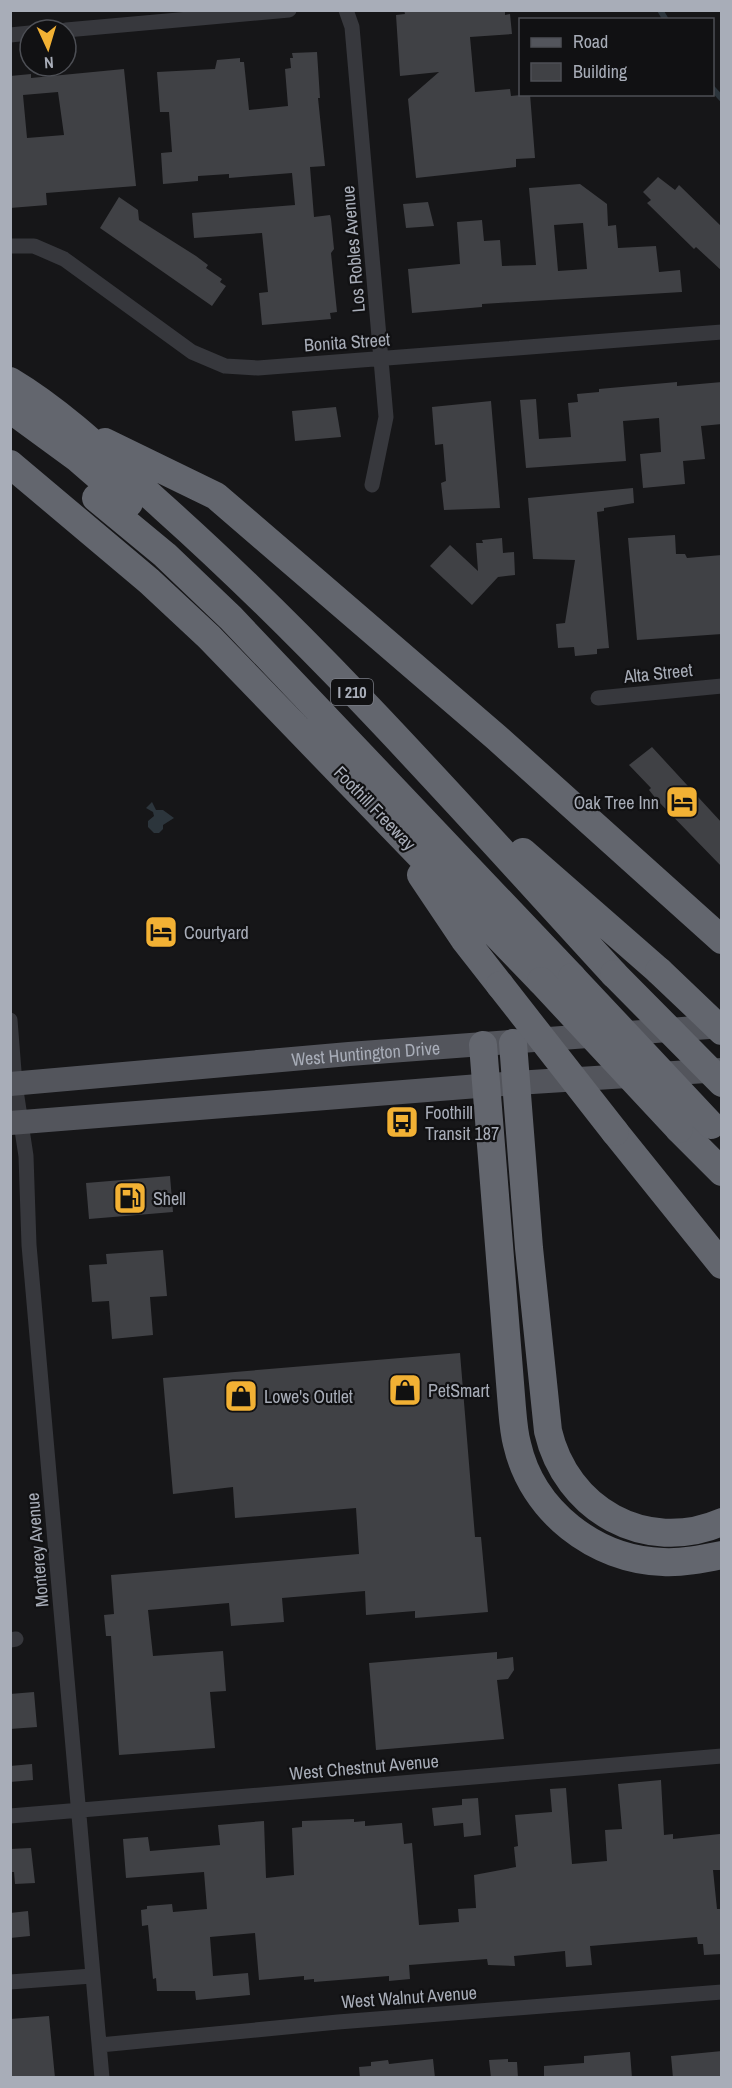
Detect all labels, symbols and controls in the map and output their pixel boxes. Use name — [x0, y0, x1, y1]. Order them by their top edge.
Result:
north arrow — [18, 18, 78, 78]
legend — [519, 18, 714, 96]
text: Road — [573, 29, 608, 54]
text: N — [44, 52, 55, 74]
text: Building — [573, 59, 628, 84]
street label: Los Robles Avenue — [335, 185, 371, 313]
street label: Bonita Street — [303, 327, 391, 357]
street label: Alta Street — [621, 657, 694, 689]
road number: I 210 — [331, 679, 373, 705]
street label: Foothill Freeway — [328, 760, 422, 856]
hotel icon: Oak Tree Inn — [664, 784, 700, 820]
place label: Oak Tree Inn — [574, 790, 659, 815]
hotel icon: Courtyard — [143, 914, 179, 950]
place label: Courtyard — [184, 920, 249, 945]
street label: West Huntington Drive — [290, 1035, 441, 1072]
place label: Foothill Transit 187 — [425, 1100, 499, 1146]
bus stop icon: Foothill Transit 187 — [384, 1104, 420, 1140]
fuel station icon: Shell — [112, 1180, 148, 1216]
place label: Shell — [153, 1186, 186, 1211]
shop icon: PetSmart — [387, 1372, 423, 1408]
shop icon: Lowe's Outlet — [223, 1378, 259, 1414]
place label: PetSmart — [428, 1378, 490, 1403]
place label: Lowe's Outlet — [264, 1384, 353, 1409]
street label: Monterey Avenue — [20, 1492, 54, 1608]
street label: West Chestnut Avenue — [288, 1748, 440, 1786]
street label: West Walnut Avenue — [340, 1980, 478, 2014]

